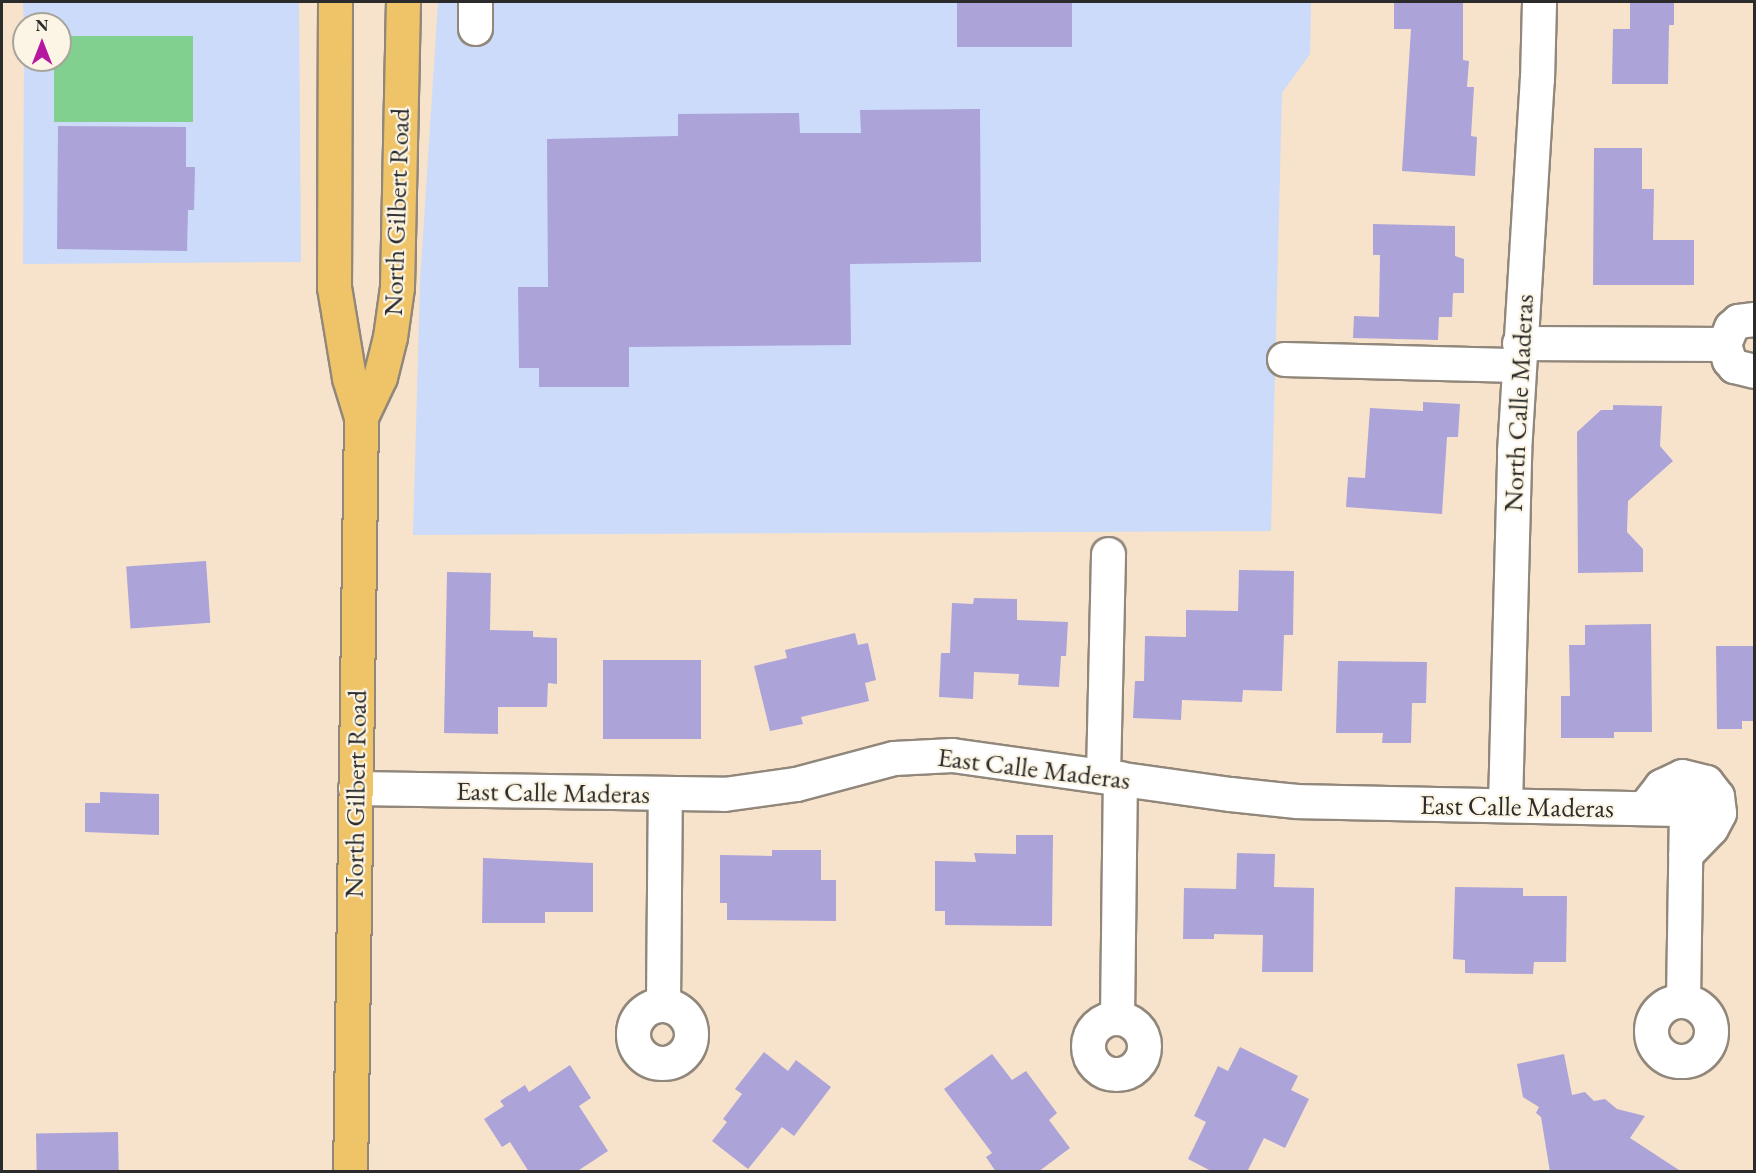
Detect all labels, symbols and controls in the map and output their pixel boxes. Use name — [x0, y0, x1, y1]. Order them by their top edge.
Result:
north arrow — [12, 12, 72, 72]
text: N — [36, 15, 48, 36]
street label: North Gilbert Road — [376, 107, 416, 317]
street label: North Calle Maderas — [1496, 293, 1540, 513]
street label: North Gilbert Road — [337, 690, 373, 898]
street label: East Calle Maderas — [936, 740, 1132, 796]
street label: East Calle Maderas — [456, 774, 650, 810]
street label: East Calle Maderas — [1420, 788, 1614, 824]

